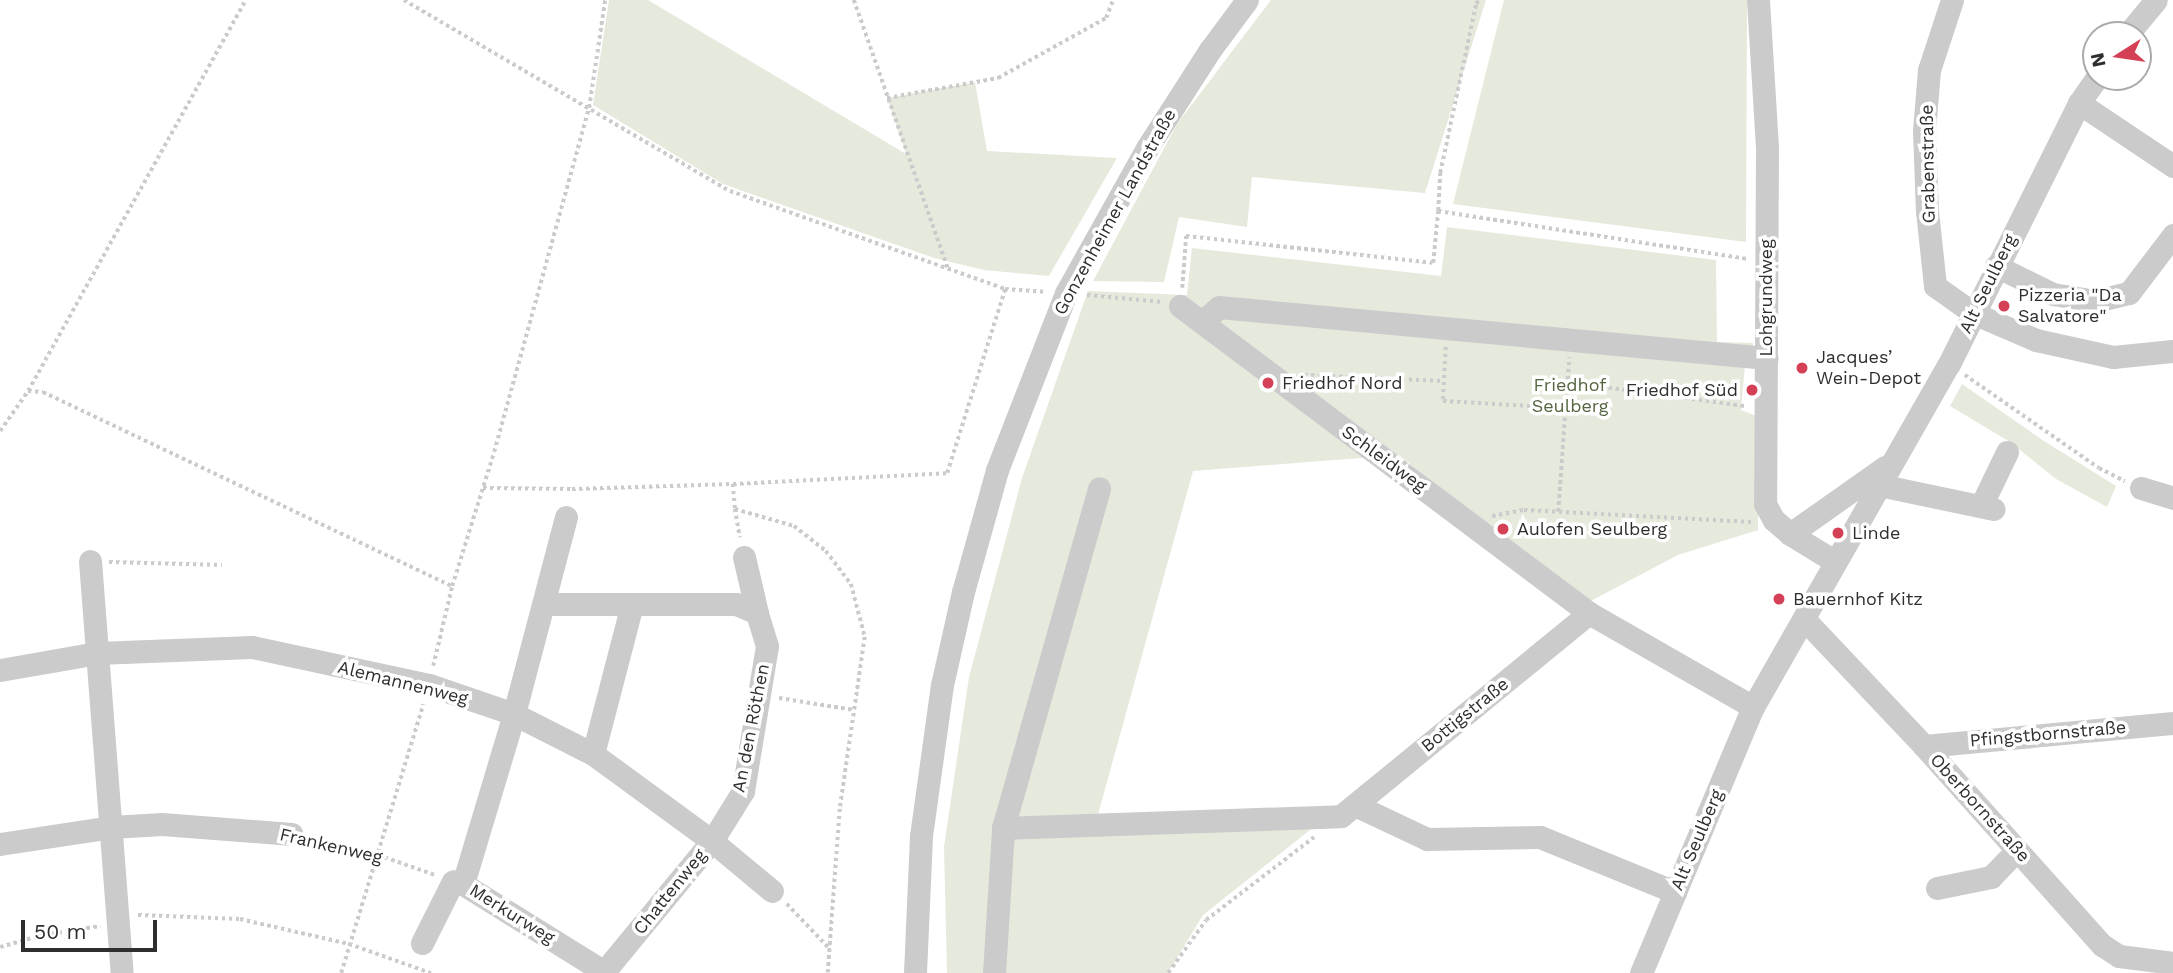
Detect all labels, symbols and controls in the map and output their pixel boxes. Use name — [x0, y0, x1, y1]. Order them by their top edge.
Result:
north arrow — [2082, 21, 2152, 91]
text: N — [2085, 51, 2111, 69]
street label: Grabenstraße — [1916, 104, 1940, 224]
street label: Gonzenheimer Landstraße — [1049, 105, 1181, 319]
street label: Alt Seulberg — [1955, 231, 2021, 337]
street label: Lohgrundweg — [1755, 239, 1777, 357]
place label: Pizzeria "Da Salvatore" — [2018, 285, 2122, 328]
marker: Pizzeria "Da Salvatore" — [1996, 298, 2012, 314]
place label: Jacques’ Wein-Depot — [1816, 347, 1921, 390]
marker: Jacques’ Wein-Depot — [1794, 360, 1810, 376]
place label: Friedhof Nord — [1282, 372, 1403, 394]
marker: Friedhof Nord — [1260, 375, 1276, 391]
park label: Friedhof Seulberg — [1532, 375, 1608, 418]
place label: Friedhof Süd — [1625, 379, 1738, 401]
marker: Friedhof Süd — [1744, 382, 1760, 398]
street label: Schleidweg — [1337, 421, 1431, 497]
place label: Aulofen Seulberg — [1517, 518, 1667, 540]
marker: Aulofen Seulberg — [1495, 521, 1511, 537]
place label: Linde — [1852, 522, 1900, 544]
marker: Linde — [1830, 525, 1846, 541]
place label: Bauernhof Kitz — [1793, 588, 1924, 610]
marker: Bauernhof Kitz — [1771, 591, 1787, 607]
street label: Alemannenweg — [336, 656, 470, 710]
street label: An den Röthen — [728, 662, 774, 794]
street label: Bottigstraße — [1417, 673, 1513, 757]
street label: Pfingstbornstraße — [1969, 716, 2127, 752]
street label: Oberbornstraße — [1926, 749, 2034, 867]
street label: Alt Seulberg — [1666, 786, 1728, 894]
street label: Frankenweg — [278, 824, 384, 868]
street label: Chattenweg — [629, 845, 711, 939]
street label: Merkurweg — [465, 879, 559, 949]
scale bar — [24, 906, 161, 950]
text: 50 m — [34, 919, 86, 944]

